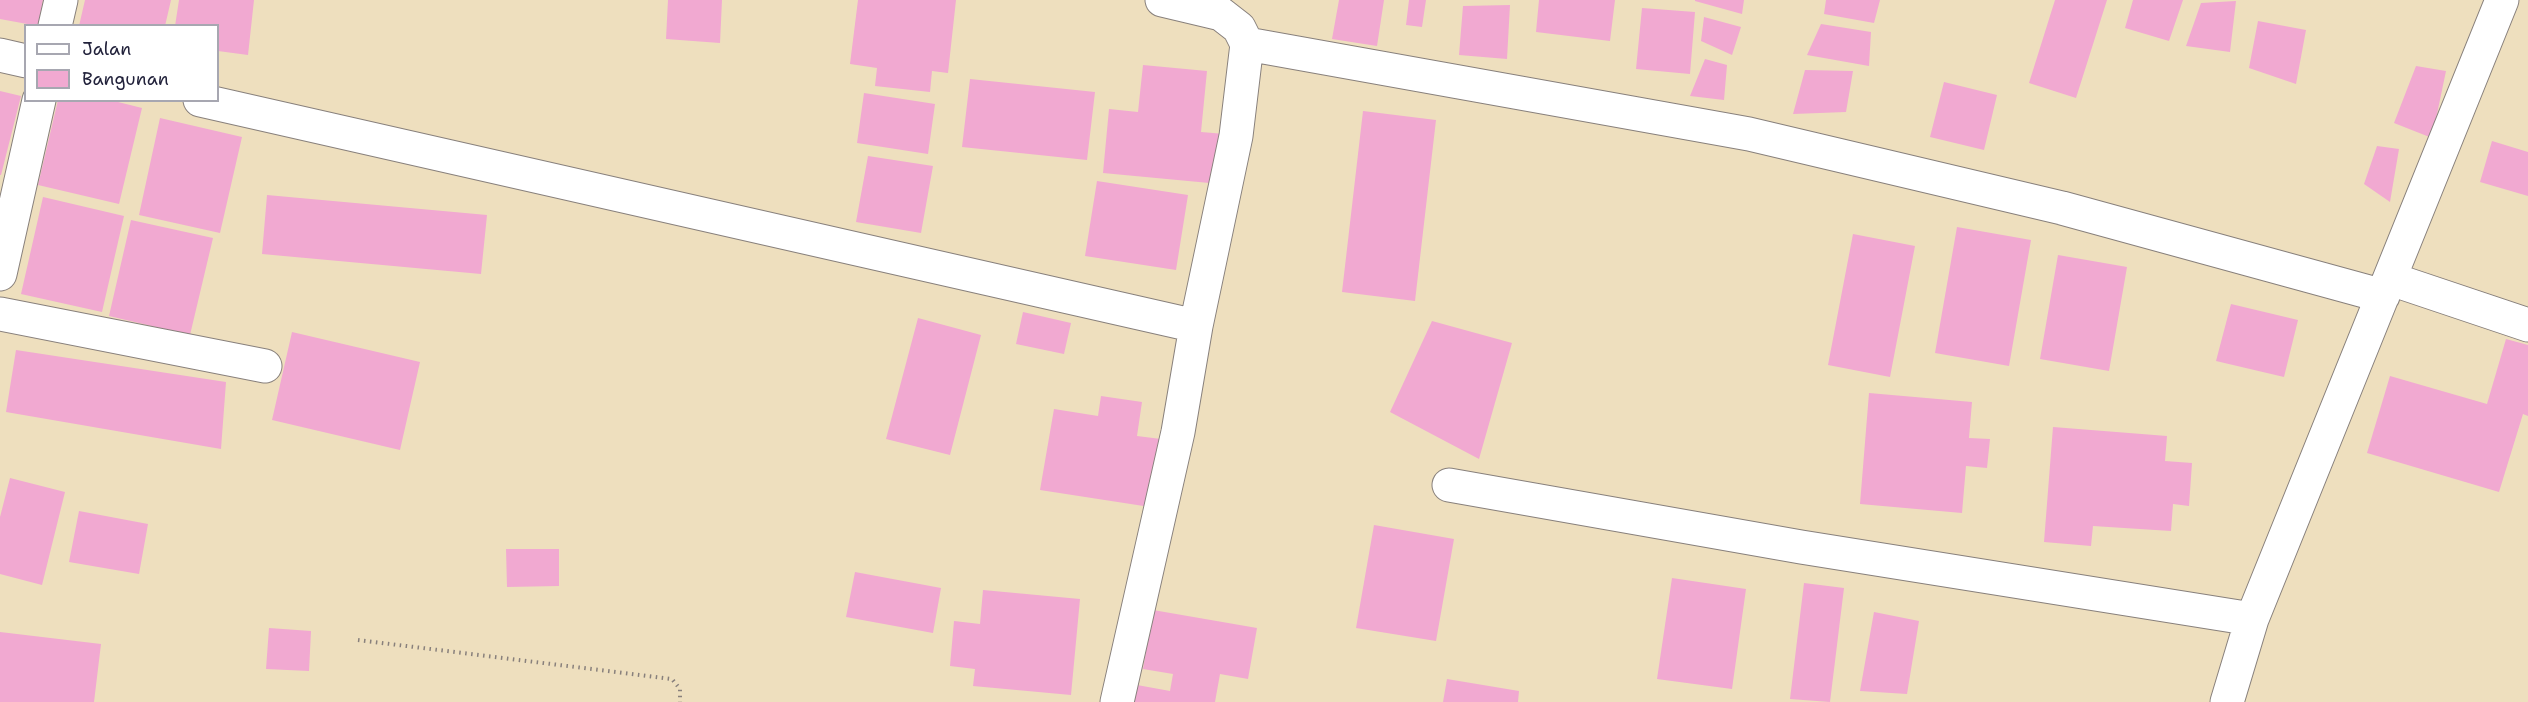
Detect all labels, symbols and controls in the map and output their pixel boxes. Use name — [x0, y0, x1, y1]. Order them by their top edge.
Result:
legend — [24, 24, 219, 102]
text: Jalan — [82, 37, 131, 61]
text: Bangunan — [82, 67, 169, 91]

